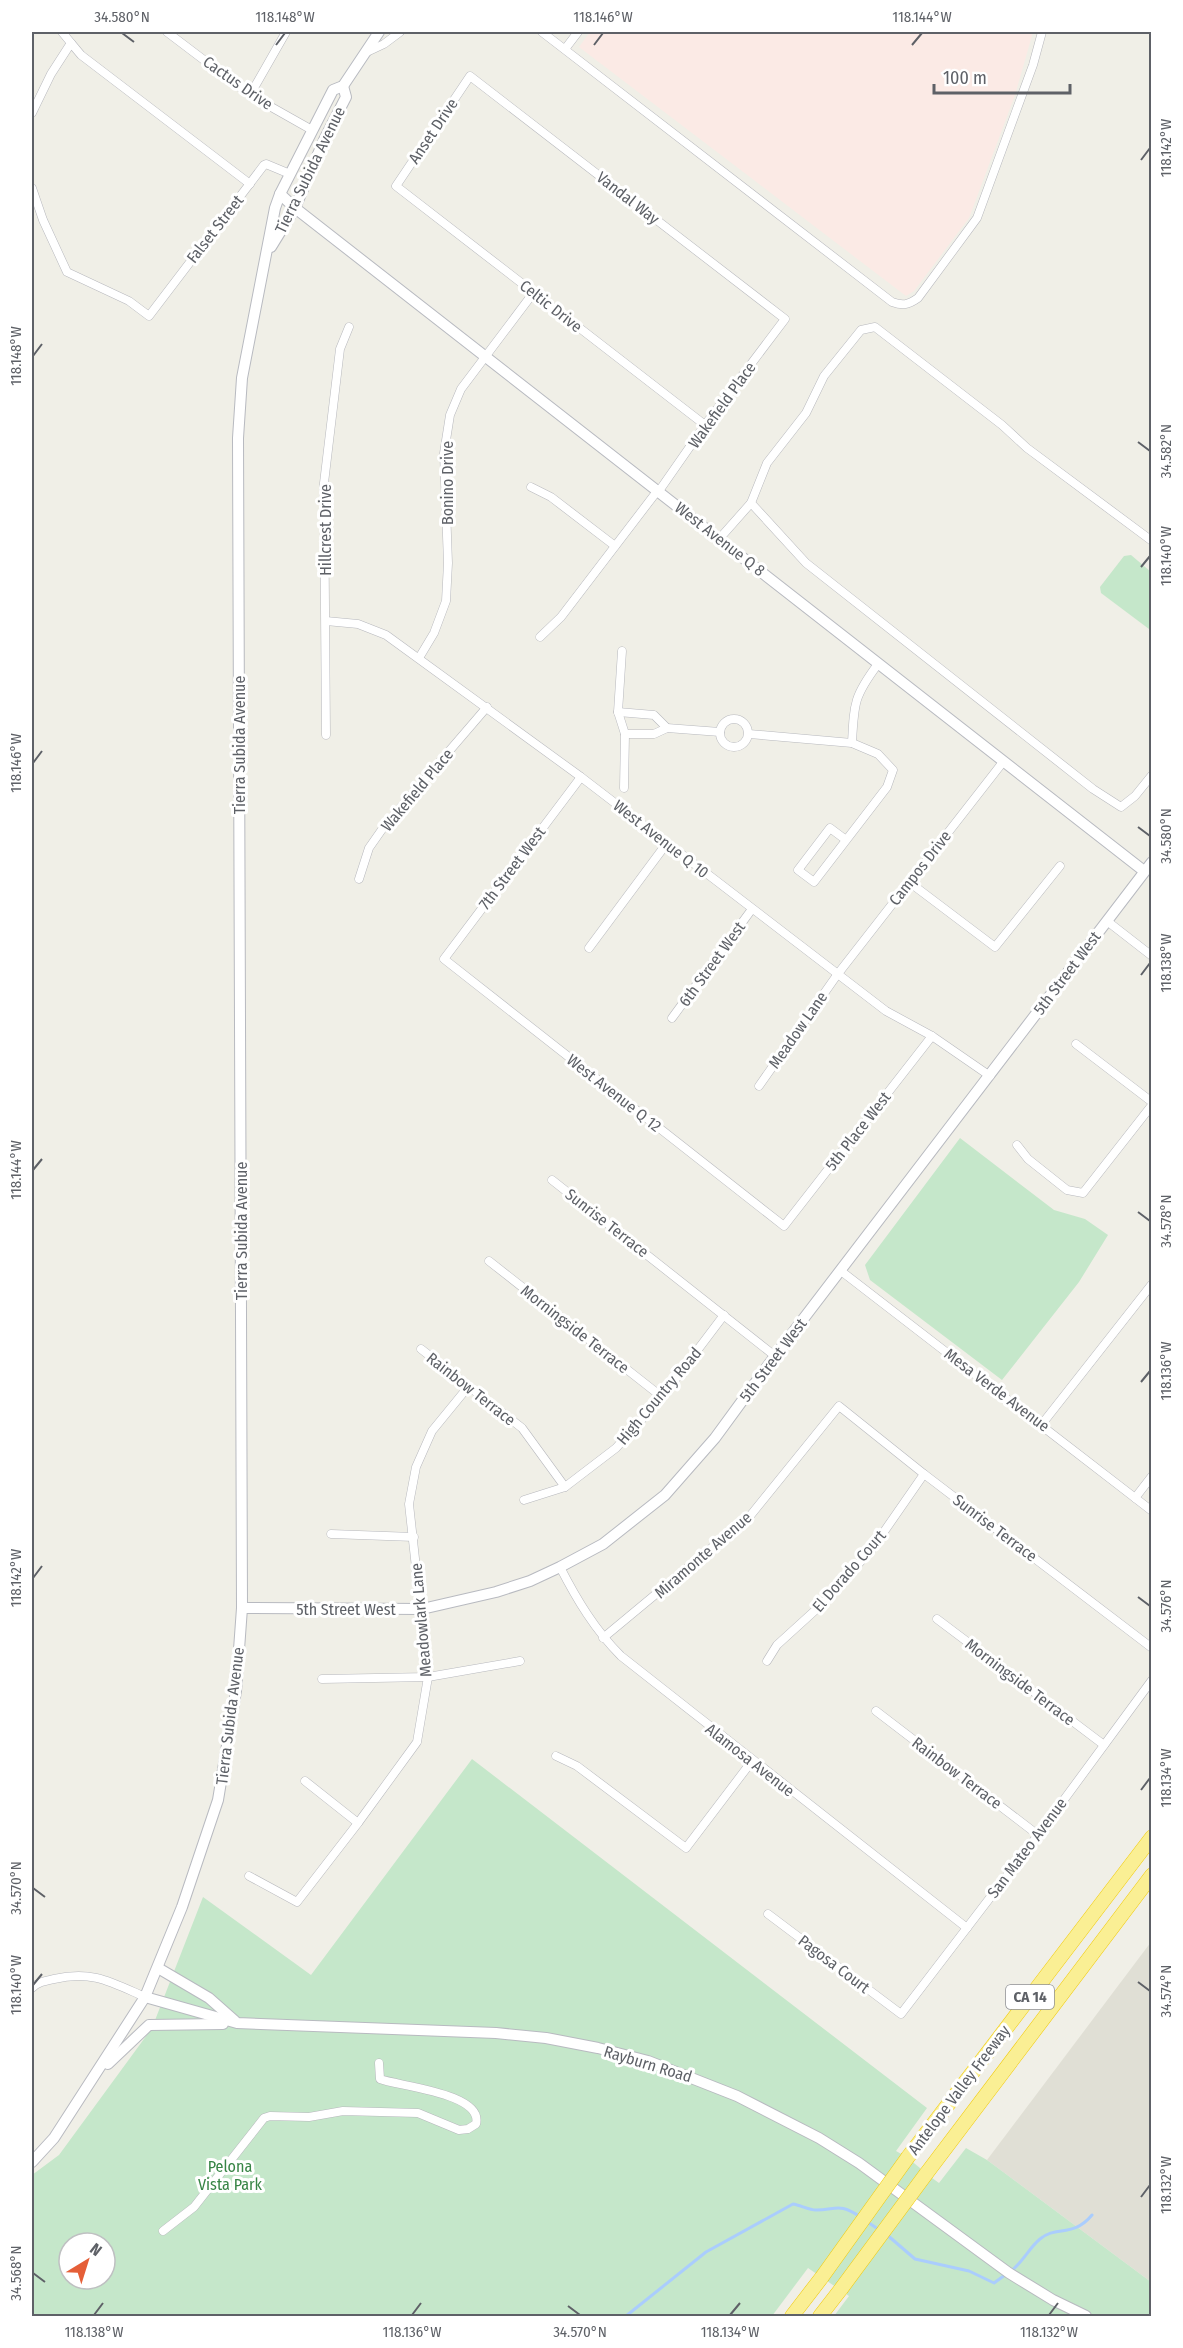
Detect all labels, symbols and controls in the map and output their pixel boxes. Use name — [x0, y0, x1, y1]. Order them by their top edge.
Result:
text: 34.580°N — [94, 8, 150, 26]
text: 118.148°W — [255, 8, 315, 26]
text: 118.146°W — [573, 8, 633, 26]
text: 118.144°W — [892, 8, 952, 26]
street label: Cactus Drive — [199, 52, 277, 114]
scale bar — [934, 57, 1070, 95]
text: 100 m — [943, 67, 987, 89]
street label: Anset Drive — [404, 95, 462, 167]
street label: Tierra Subida Avenue — [271, 103, 349, 237]
text: 118.142°W — [1157, 119, 1175, 177]
street label: Vandal Way — [593, 168, 664, 229]
street label: Falset Street — [183, 191, 248, 267]
street label: Celtic Drive — [516, 276, 586, 336]
text: 118.148°W — [7, 326, 25, 386]
street label: Wakefield Place — [684, 358, 760, 452]
text: 34.582°N — [1157, 424, 1175, 478]
street label: Bonino Drive — [438, 441, 457, 525]
street label: Hillcrest Drive — [316, 484, 335, 576]
street label: West Avenue Q 8 — [671, 498, 769, 580]
text: 118.140°W — [1157, 526, 1175, 586]
street label: Tierra Subida Avenue — [230, 676, 249, 814]
text: 118.146°W — [7, 733, 25, 793]
street label: Wakefield Place — [377, 745, 457, 835]
street label: West Avenue Q 10 — [610, 796, 712, 882]
text: 34.580°N — [1157, 808, 1175, 864]
street label: 7th Street West — [475, 822, 550, 913]
street label: Campos Drive — [885, 827, 955, 909]
street label: 6th Street West — [675, 917, 750, 1010]
street label: 5th Street West — [1029, 927, 1105, 1018]
text: 118.138°W — [1157, 933, 1175, 993]
street label: Meadow Lane — [765, 988, 831, 1072]
street label: West Avenue Q 12 — [563, 1050, 665, 1136]
street label: 5th Place West — [821, 1087, 895, 1174]
text: 118.144°W — [7, 1140, 25, 1200]
street label: Tierra Subida Avenue — [232, 1162, 251, 1300]
street label: Sunrise Terrace — [562, 1185, 652, 1261]
text: 34.578°N — [1157, 1194, 1175, 1248]
street label: Morningside Terrace — [517, 1281, 633, 1377]
street label: 5th Street West — [735, 1314, 811, 1405]
text: 118.136°W — [1157, 1342, 1175, 1400]
street label: High Country Road — [613, 1343, 705, 1449]
street label: Mesa Verde Avenue — [941, 1344, 1053, 1436]
street label: Rainbow Terrace — [423, 1348, 519, 1430]
street label: Sunrise Terrace — [949, 1490, 1041, 1566]
street label: Miramonte Avenue — [651, 1508, 755, 1602]
street label: El Dorado Court — [808, 1526, 890, 1616]
text: 118.142°W — [7, 1549, 25, 1607]
street label: Meadowlark Lane — [407, 1562, 435, 1678]
text: 34.576°N — [1157, 1579, 1175, 1633]
street label: 5th Street West — [296, 1600, 397, 1619]
street label: Morningside Terrace — [961, 1635, 1079, 1729]
street label: Tierra Subida Avenue — [212, 1646, 248, 1786]
street label: Alamosa Avenue — [702, 1719, 798, 1801]
street label: Rainbow Terrace — [908, 1733, 1006, 1813]
text: 118.134°W — [1157, 1749, 1175, 1807]
street label: San Mateo Avenue — [983, 1794, 1071, 1902]
text: 34.570°N — [7, 1861, 25, 1915]
street label: Pagosa Court — [794, 1931, 874, 1998]
text: 118.140°W — [7, 1955, 25, 2015]
text: 34.574°N — [1157, 1965, 1175, 2017]
road number: CA 14 — [1006, 1985, 1054, 2009]
street label: Antelope Valley Freeway — [904, 2021, 1014, 2158]
street label: Rayburn Road — [602, 2042, 694, 2086]
text: 118.132°W — [1157, 2156, 1175, 2214]
park label: Pelona Vista Park — [198, 2157, 263, 2194]
north arrow — [57, 2231, 117, 2291]
text: N — [86, 2239, 106, 2260]
text: 34.568°N — [7, 2245, 25, 2301]
text: 118.138°W — [64, 2323, 124, 2341]
text: 118.136°W — [383, 2323, 441, 2341]
text: 34.570°N — [553, 2323, 607, 2341]
text: 118.134°W — [701, 2323, 759, 2341]
text: 118.132°W — [1020, 2323, 1078, 2341]

